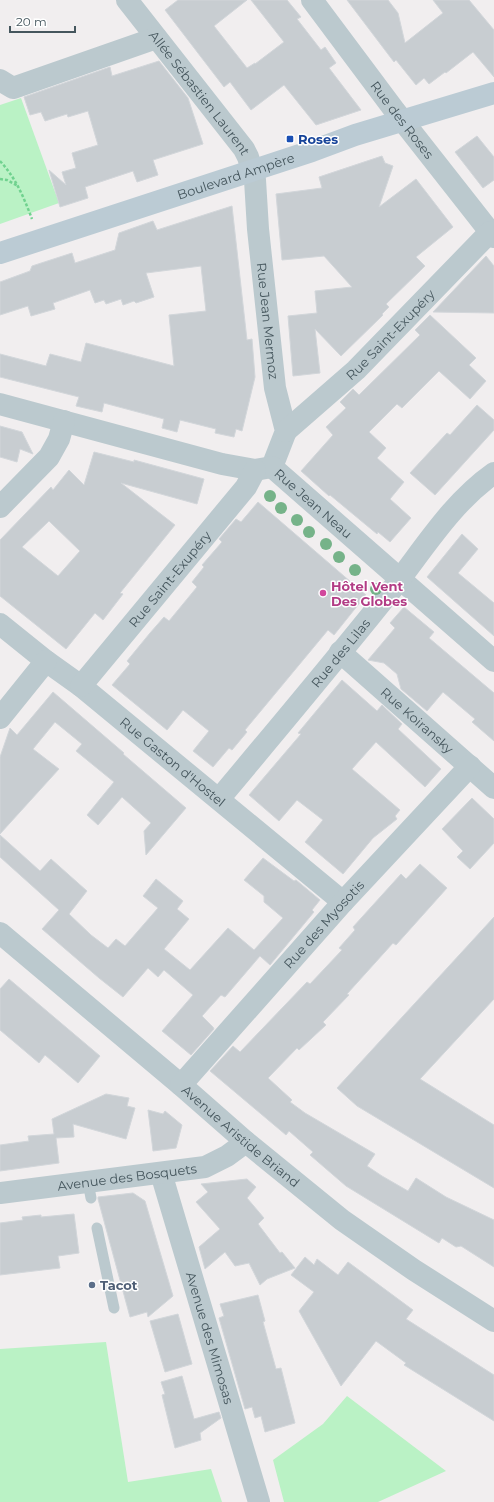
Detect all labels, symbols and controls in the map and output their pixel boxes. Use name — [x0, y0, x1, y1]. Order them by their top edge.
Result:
scale bar — [10, 8, 75, 34]
text: 20 m — [16, 14, 47, 29]
street label: Allée Sébastien Laurent — [146, 27, 254, 158]
street label: Rue des Roses — [367, 78, 437, 162]
place label: Roses — [298, 131, 338, 147]
marker: Roses — [285, 134, 295, 144]
street label: Boulevard Ampère — [175, 149, 297, 203]
street label: Rue Jean Mermoz — [254, 262, 282, 381]
street label: Rue Saint-Exupéry — [342, 285, 439, 383]
street label: Rue Jean Neau — [271, 465, 356, 542]
street label: Rue Saint-Exupéry — [125, 527, 215, 630]
place label: Hôtel Vent Des Globes — [331, 578, 407, 609]
marker: Hôtel Vent Des Globes — [318, 588, 328, 598]
street label: Rue des Lilas — [307, 615, 373, 691]
street label: Rue Koiransky — [377, 684, 458, 757]
street label: Rue Gaston d'Hostel — [117, 714, 229, 810]
street label: Rue des Myosotis — [280, 877, 367, 972]
street label: Avenue Aristide Briand — [179, 1082, 303, 1190]
street label: Avenue des Bosquets — [56, 1160, 198, 1194]
street label: Avenue des Mimosas — [183, 1270, 237, 1406]
place label: Tacot — [100, 1277, 138, 1293]
marker: Tacot — [87, 1280, 97, 1290]

